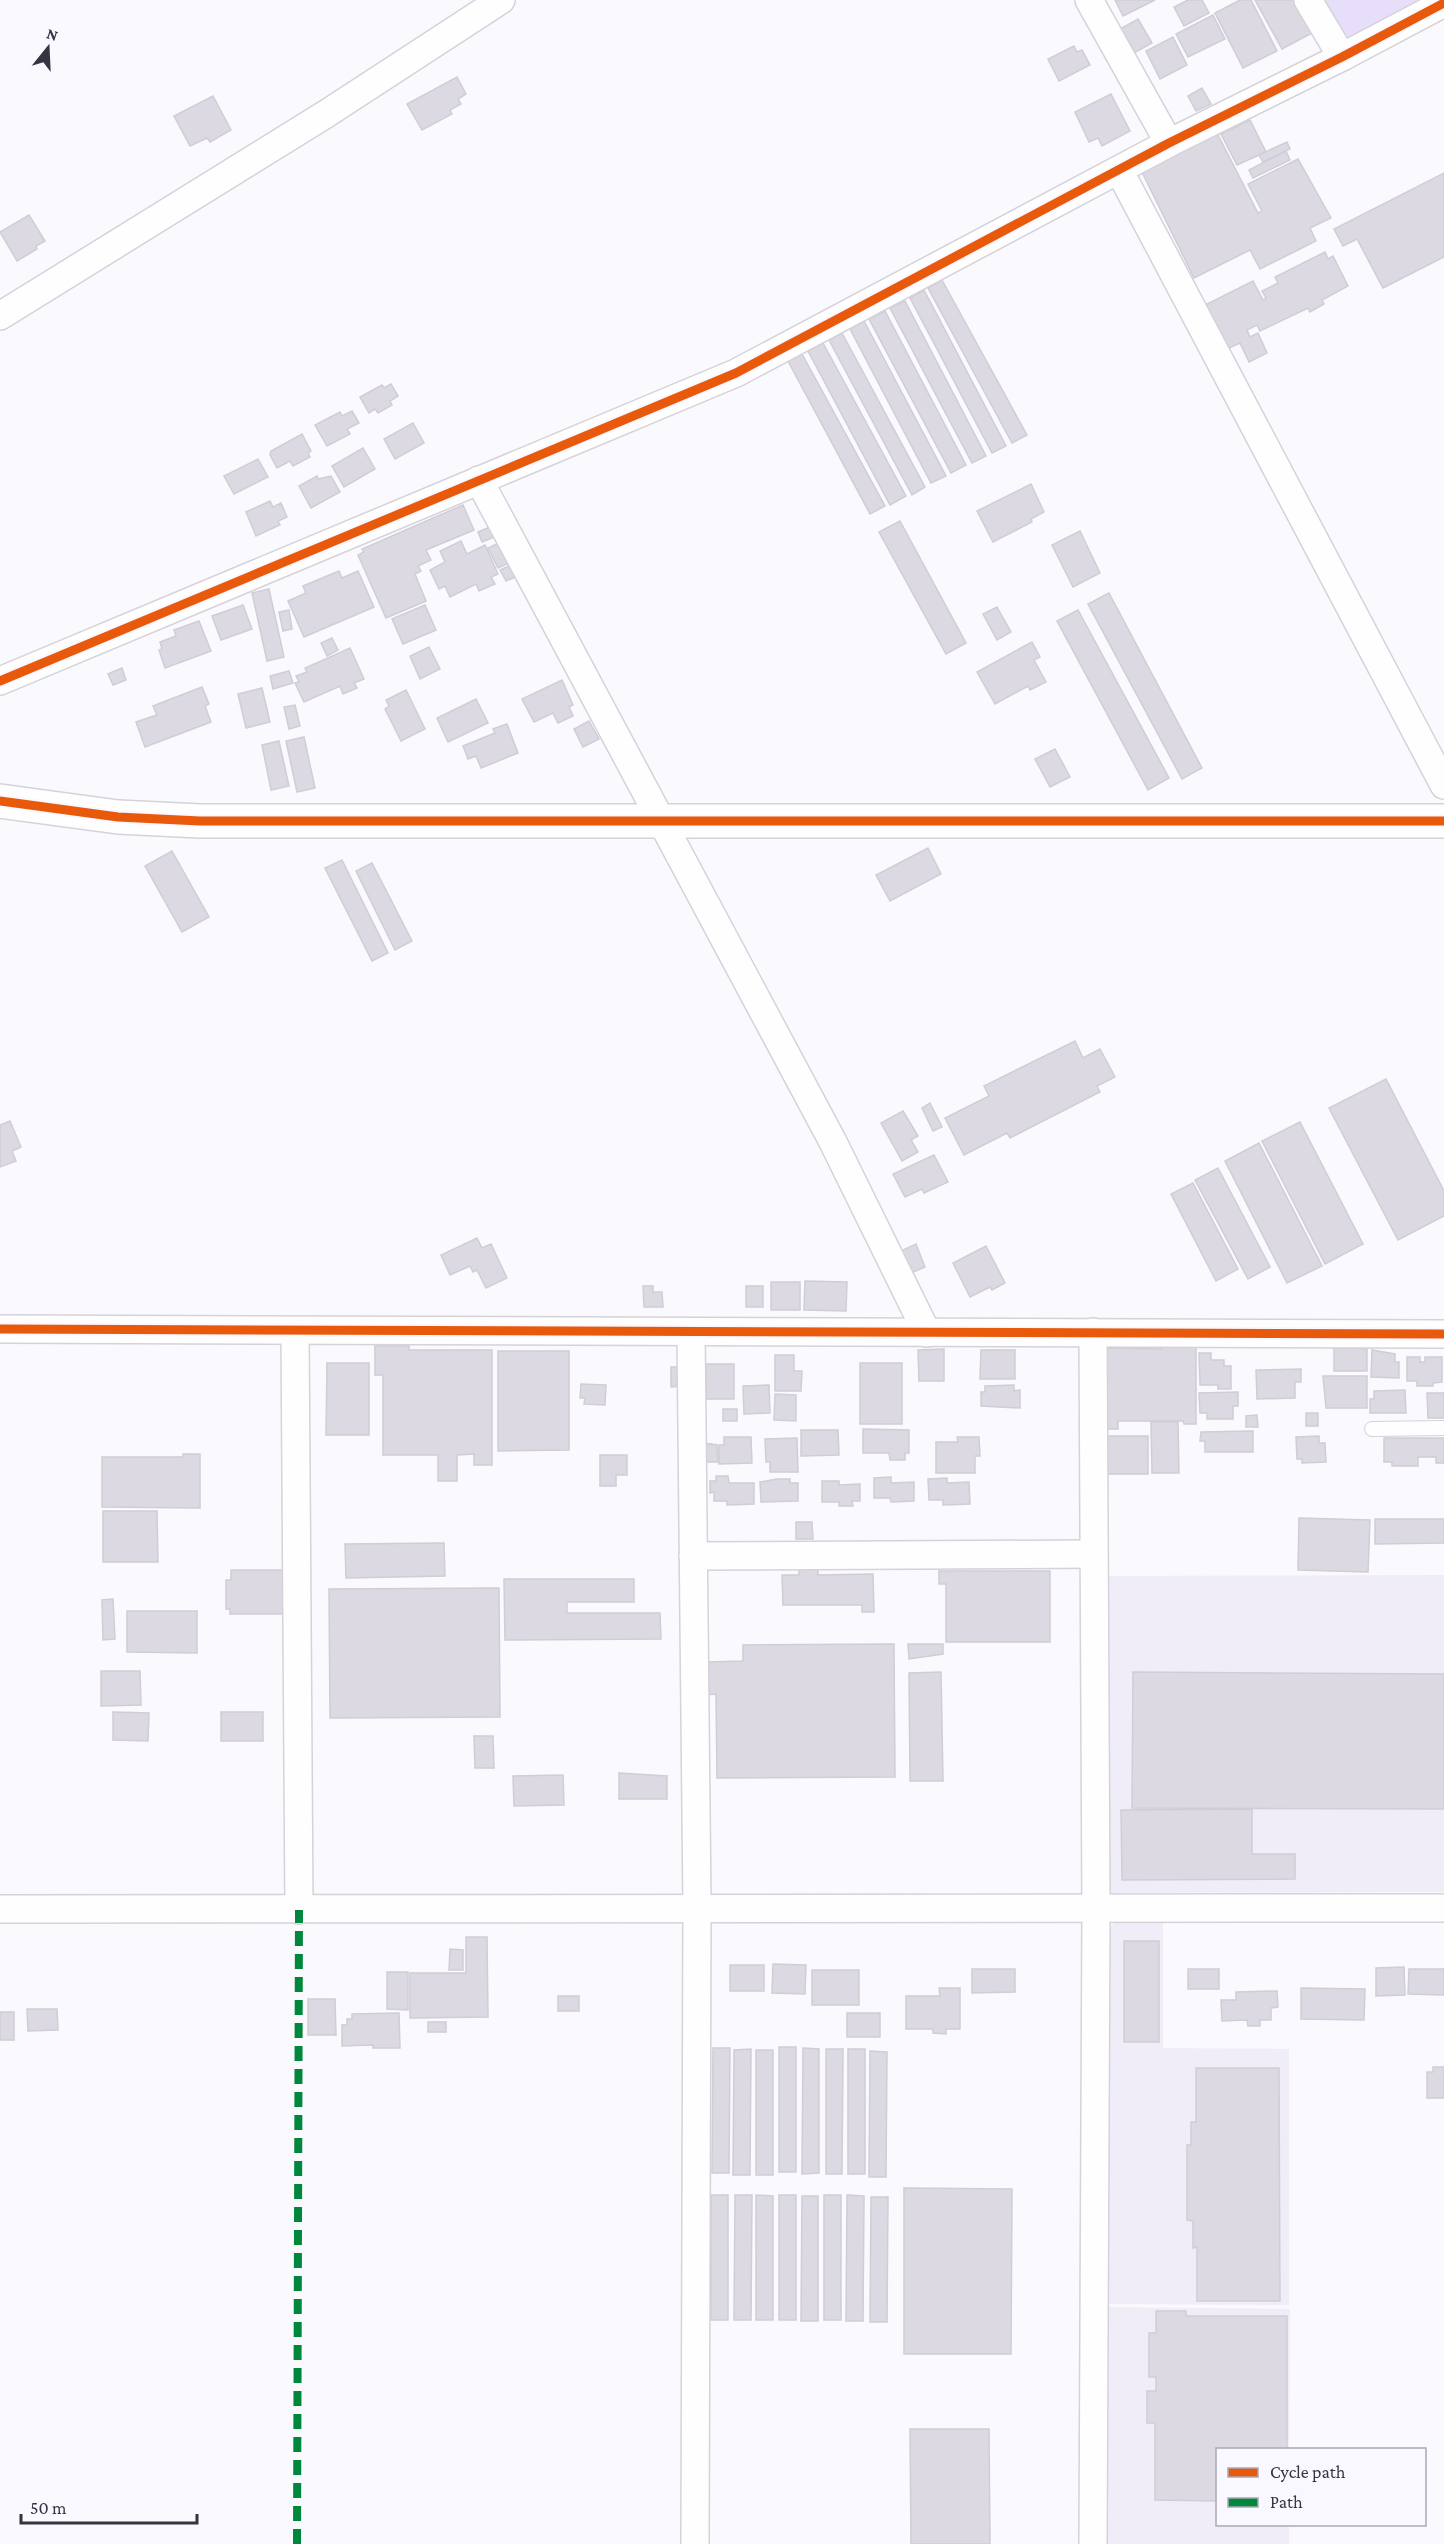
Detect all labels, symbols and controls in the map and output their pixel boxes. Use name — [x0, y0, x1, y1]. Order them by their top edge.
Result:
north arrow — [18, 18, 78, 78]
text: N — [45, 24, 60, 44]
legend — [1216, 2448, 1426, 2526]
text: Cycle path — [1270, 2462, 1346, 2482]
scale bar — [21, 2487, 196, 2525]
text: Path — [1270, 2492, 1303, 2512]
text: 50 m — [30, 2498, 67, 2518]

